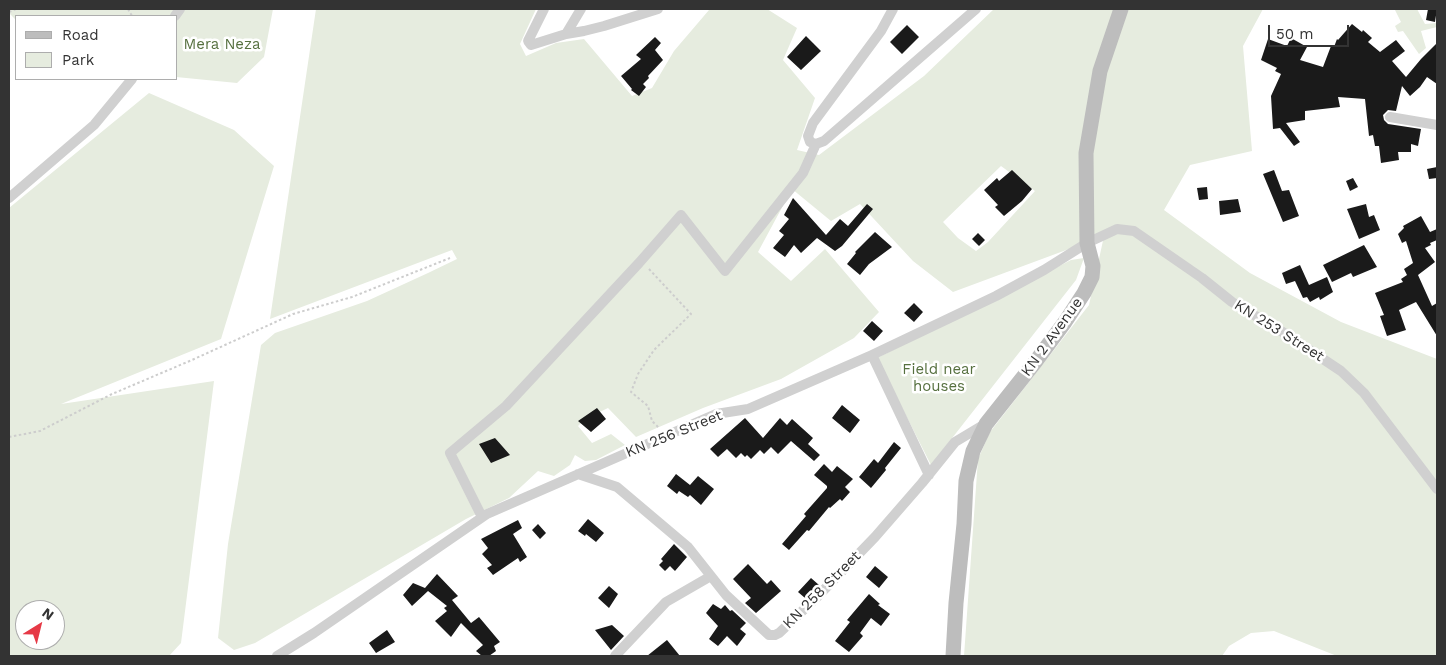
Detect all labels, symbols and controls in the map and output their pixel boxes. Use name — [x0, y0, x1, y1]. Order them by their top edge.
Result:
legend — [15, 15, 178, 80]
scale bar — [1271, 15, 1352, 47]
text: 50 m — [1276, 25, 1313, 43]
text: Road — [62, 26, 99, 44]
park label: Mera Neza — [184, 36, 260, 54]
text: Park — [62, 51, 94, 69]
street label: KN 2 Avenue — [1017, 294, 1087, 380]
street label: KN 253 Street — [1231, 296, 1327, 366]
park label: Field near houses — [902, 361, 976, 396]
street label: KN 256 Street — [623, 406, 725, 462]
street label: KN 258 Street — [779, 547, 865, 633]
north arrow — [15, 600, 65, 650]
text: N — [39, 604, 57, 623]

